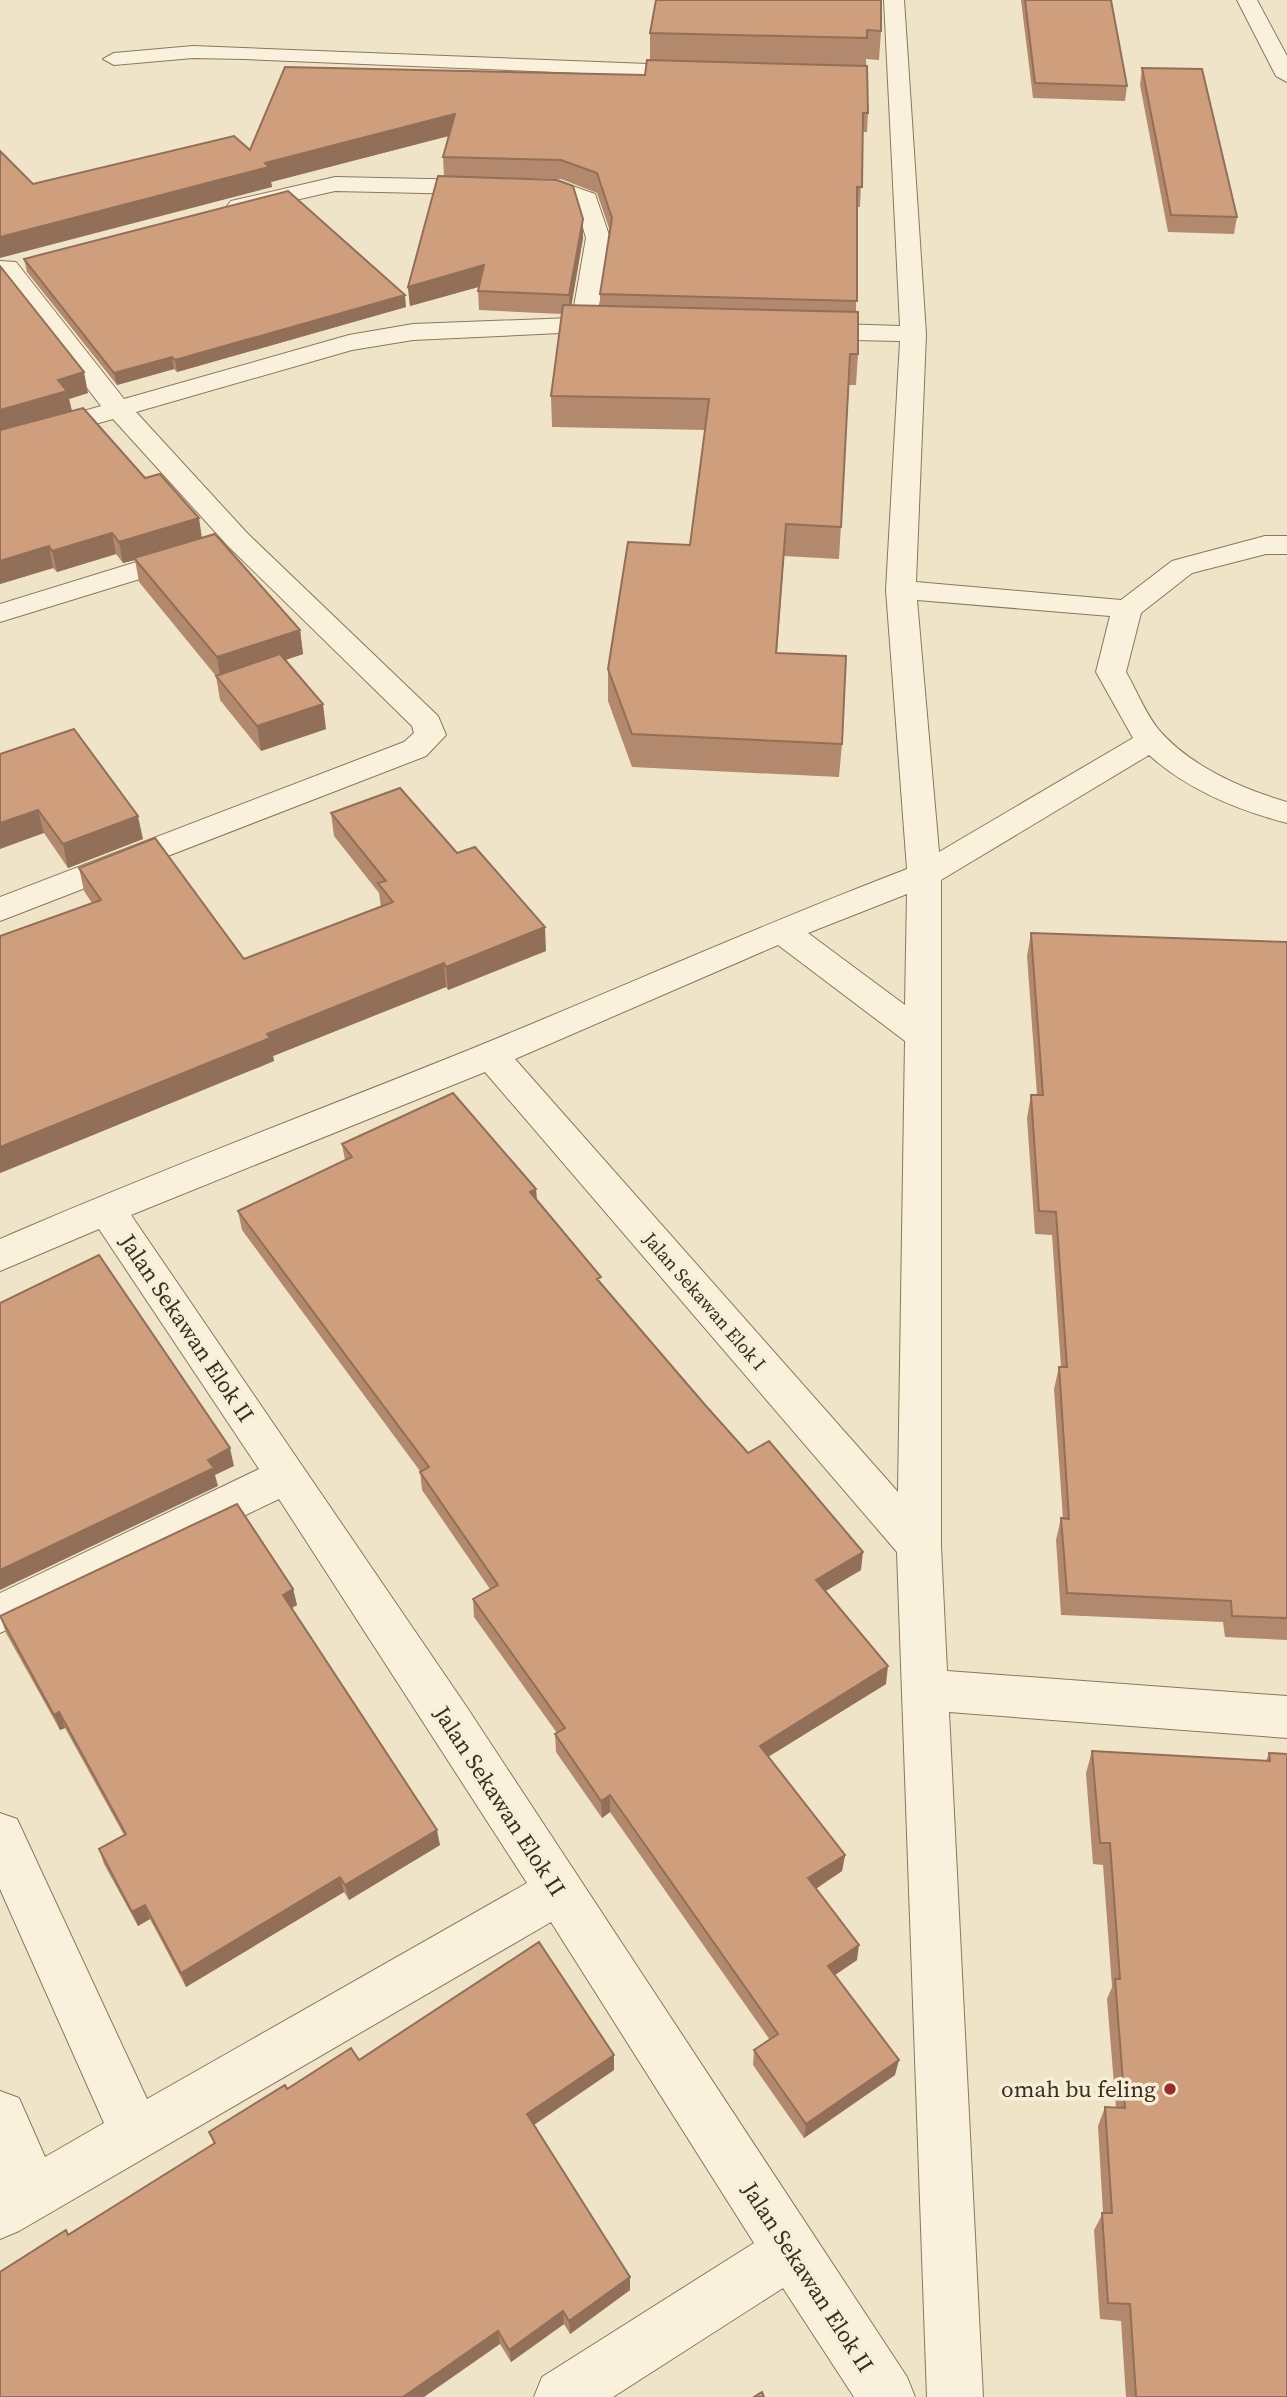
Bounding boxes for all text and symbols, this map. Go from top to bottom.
street label: Jalan Sekawan Elok I [637,1226,772,1376]
street label: Jalan Sekawan Elok II [112,1227,262,1428]
street label: Jalan Sekawan Elok II [426,1699,573,1902]
place label: omah bu feling [1001,2073,1156,2105]
marker: omah bu feling [1162,2081,1178,2097]
street label: Jalan Sekawan Elok II [734,2175,881,2378]

